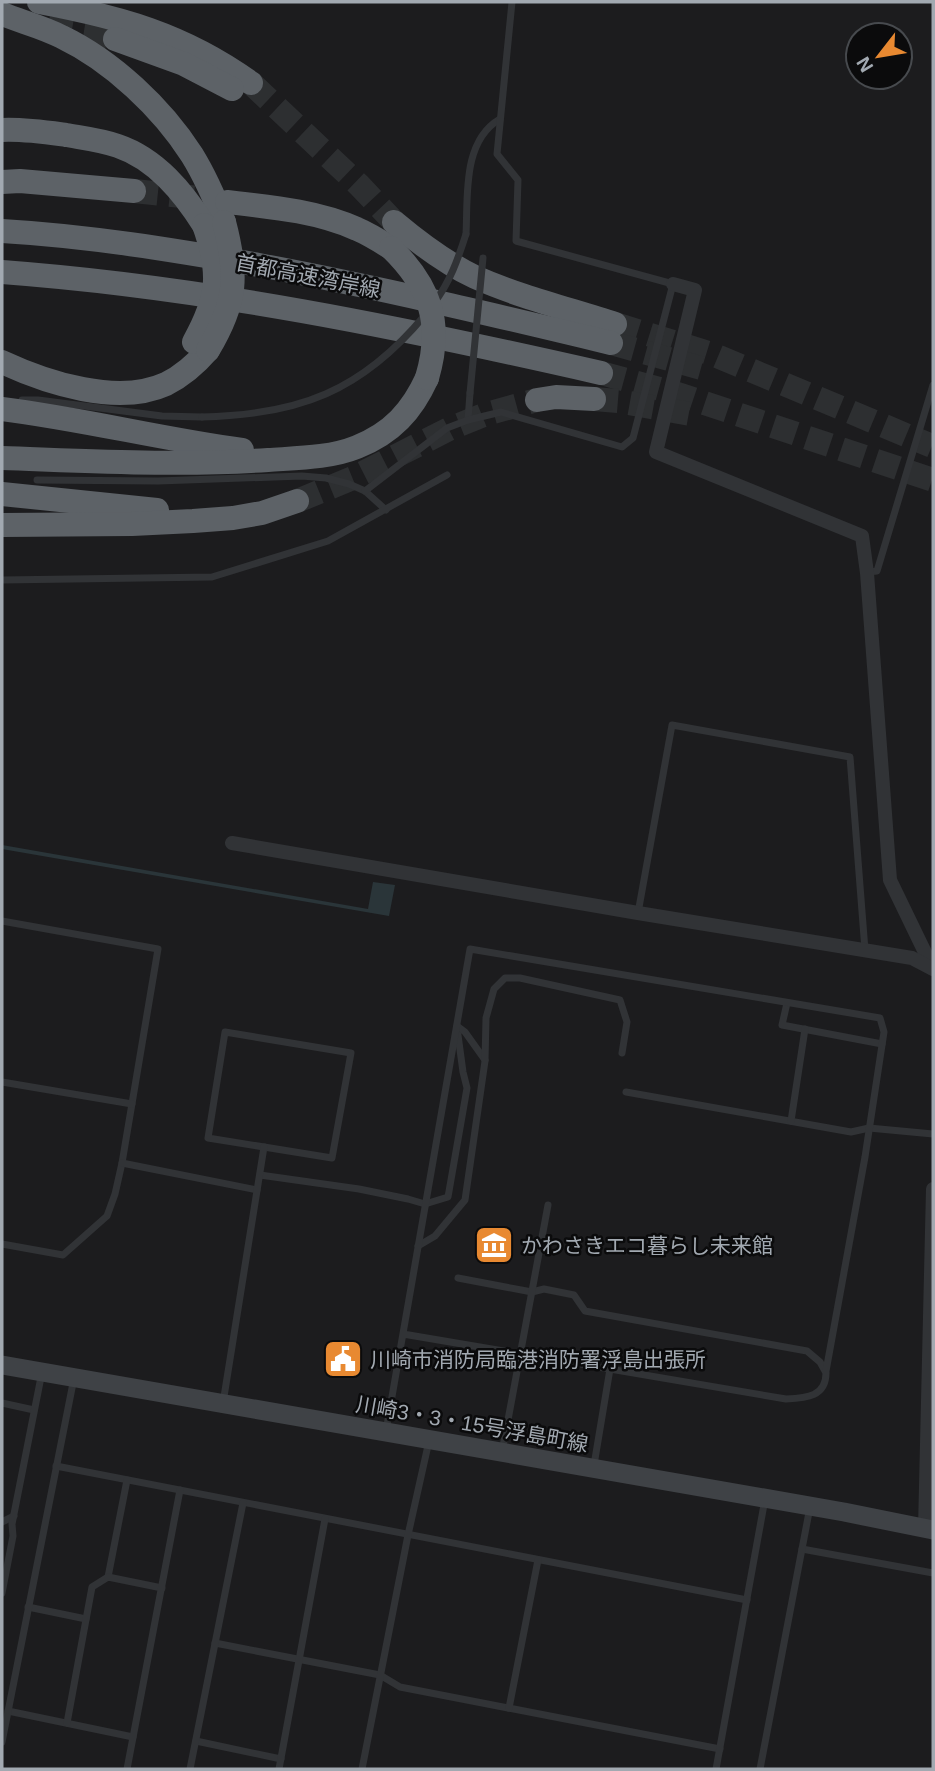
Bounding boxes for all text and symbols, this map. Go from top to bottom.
north arrow [844,21,914,91]
text: N [852,53,877,76]
street label: 首都高速湾岸線 [234,251,382,301]
museum icon: かわさきエコ暮らし未来館 [473,1224,515,1266]
place label: かわさきエコ暮らし未来館 [521,1234,773,1257]
public building icon: 川崎市消防局臨港消防署浮島出張所 [322,1338,364,1380]
place label: 川崎市消防局臨港消防署浮島出張所 [370,1348,706,1371]
street label: 川崎3・3・15号浮島町線 [354,1392,590,1456]

